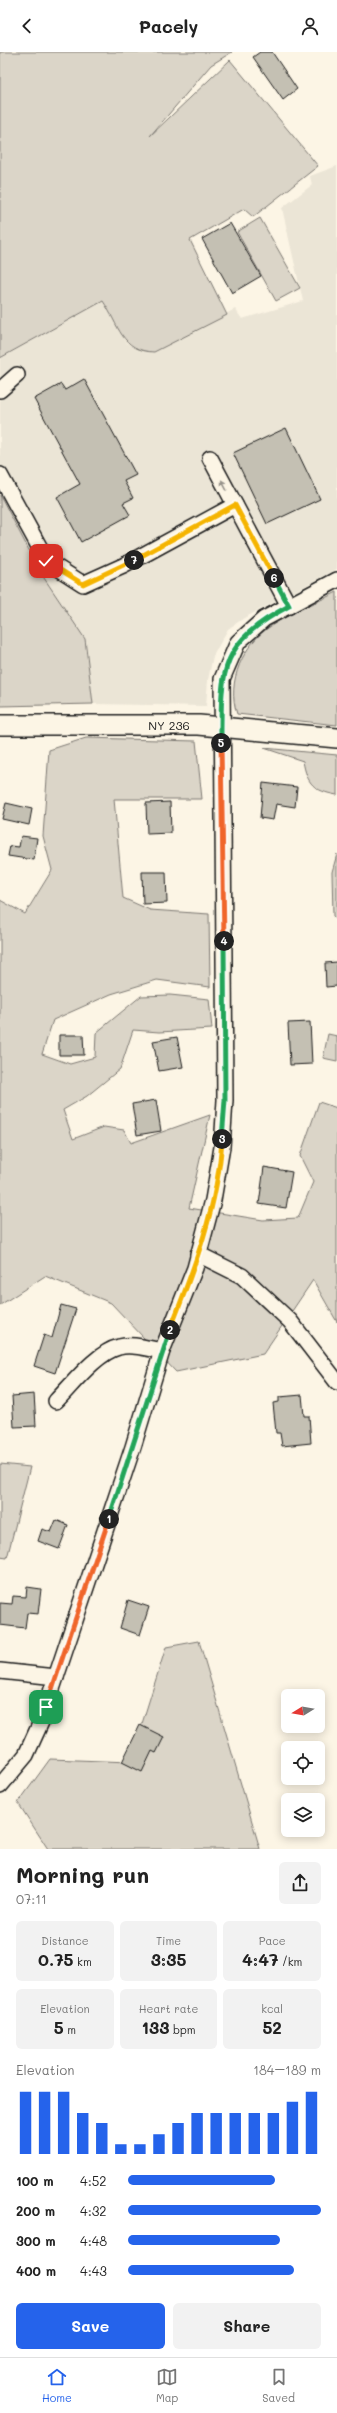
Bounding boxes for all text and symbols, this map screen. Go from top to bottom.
text: Pacely [139,14,198,38]
icon: back [16,15,38,37]
icon: person [299,15,321,37]
one-way arrow [221,479,228,491]
pin [29,544,63,578]
icon: check [35,550,57,572]
pin: 7 [124,550,144,570]
text: 7 [131,552,137,567]
pin: 6 [264,568,284,588]
text: 6 [271,570,277,585]
street label: NY 236 [148,717,190,733]
pin: 5 [211,733,231,753]
text: 5 [218,735,224,750]
pin: 4 [214,931,234,951]
text: 4 [221,933,227,948]
pin: 3 [212,1129,232,1149]
text: 3 [219,1131,225,1146]
pin: 2 [160,1320,180,1340]
text: 2 [167,1322,173,1337]
pin: 1 [99,1509,119,1529]
text: 1 [107,1511,111,1526]
north arrow [281,1689,325,1733]
map controls [281,1689,325,1837]
pin [29,1690,63,1724]
icon: arrive [35,1696,57,1718]
button: locate [281,1741,325,1785]
button: layers [281,1793,325,1837]
text: Morning run [16,1860,149,1889]
button: share [279,1862,321,1904]
text: 07:11 [16,1890,47,1907]
text: Distance [41,1933,89,1948]
text: Time [156,1933,181,1948]
text: Pace [259,1933,286,1948]
text: 0.75 [38,1948,74,1970]
text: 3:35 [151,1948,186,1970]
text: 4:47 [242,1948,278,1970]
text: km [74,1954,92,1969]
text: /km [278,1954,302,1969]
text: Elevation [40,2001,90,2016]
text: Heart rate [139,2001,198,2016]
text: kcal [261,2001,283,2016]
text: 5 [54,2016,64,2038]
text: 133 [141,2016,169,2038]
text: 52 [262,2016,282,2038]
text: m [64,2022,76,2037]
text: bpm [169,2022,196,2037]
text: Elevation [16,2061,74,2078]
text: 184–189 m [253,2061,321,2078]
text: 100 m [16,2172,53,2189]
text: 4:52 [80,2172,106,2189]
text: 200 m [16,2202,55,2219]
text: 4:32 [80,2202,107,2219]
text: 300 m [16,2232,56,2249]
text: 4:48 [80,2232,107,2249]
text: 400 m [16,2262,56,2279]
text: 4:43 [80,2262,107,2279]
button: Save [16,2303,165,2349]
button: Share [173,2303,321,2349]
tab: Home [42,2366,72,2405]
tab: Map [156,2366,178,2405]
tab: Saved [262,2366,295,2405]

